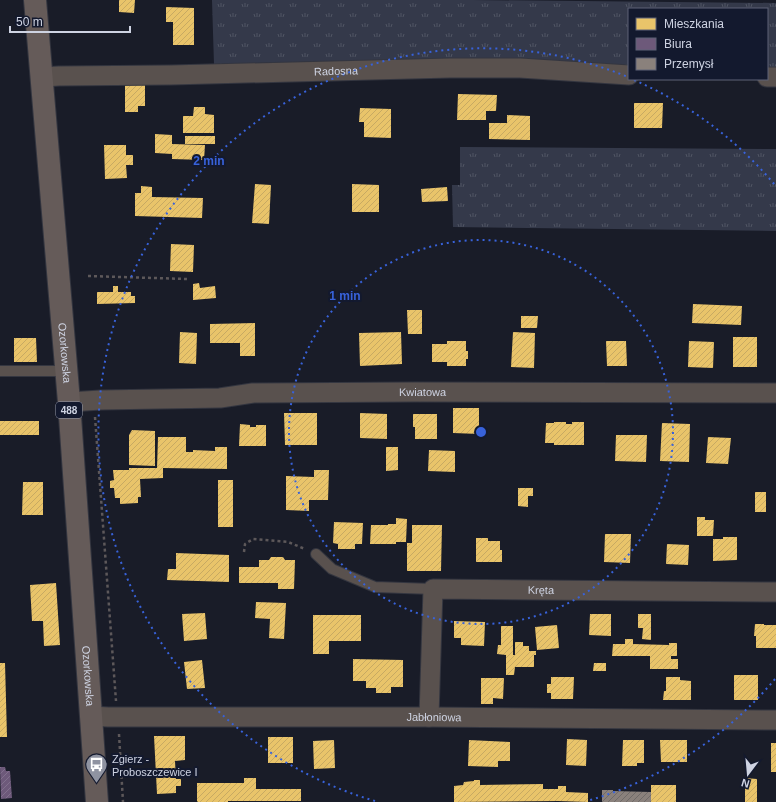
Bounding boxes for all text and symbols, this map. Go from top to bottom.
scale bar [10,8,130,34]
legend [628,8,768,80]
text: 50 m [16,15,43,29]
text: Mieszkania [664,17,724,31]
text: Biura [664,37,692,51]
text: Przemysł [664,57,714,71]
street label: Radosna [314,64,359,77]
text: 2 min [193,154,225,168]
text: 1 min [329,289,361,303]
street label: Ozorkowska [56,322,73,384]
street label: Kwiatowa [399,386,447,398]
road number: 488 [56,402,82,418]
centre of rings [474,425,488,439]
street label: Kręta [528,584,555,596]
street label: Ozorkowska [80,645,96,707]
street label: Jabłoniowa [406,711,462,723]
bus stop icon: Zgierz - Proboszczewice I [83,752,109,785]
place label: Zgierz - Proboszczewice I [112,753,198,778]
north arrow [728,754,768,794]
text: N [740,777,751,790]

